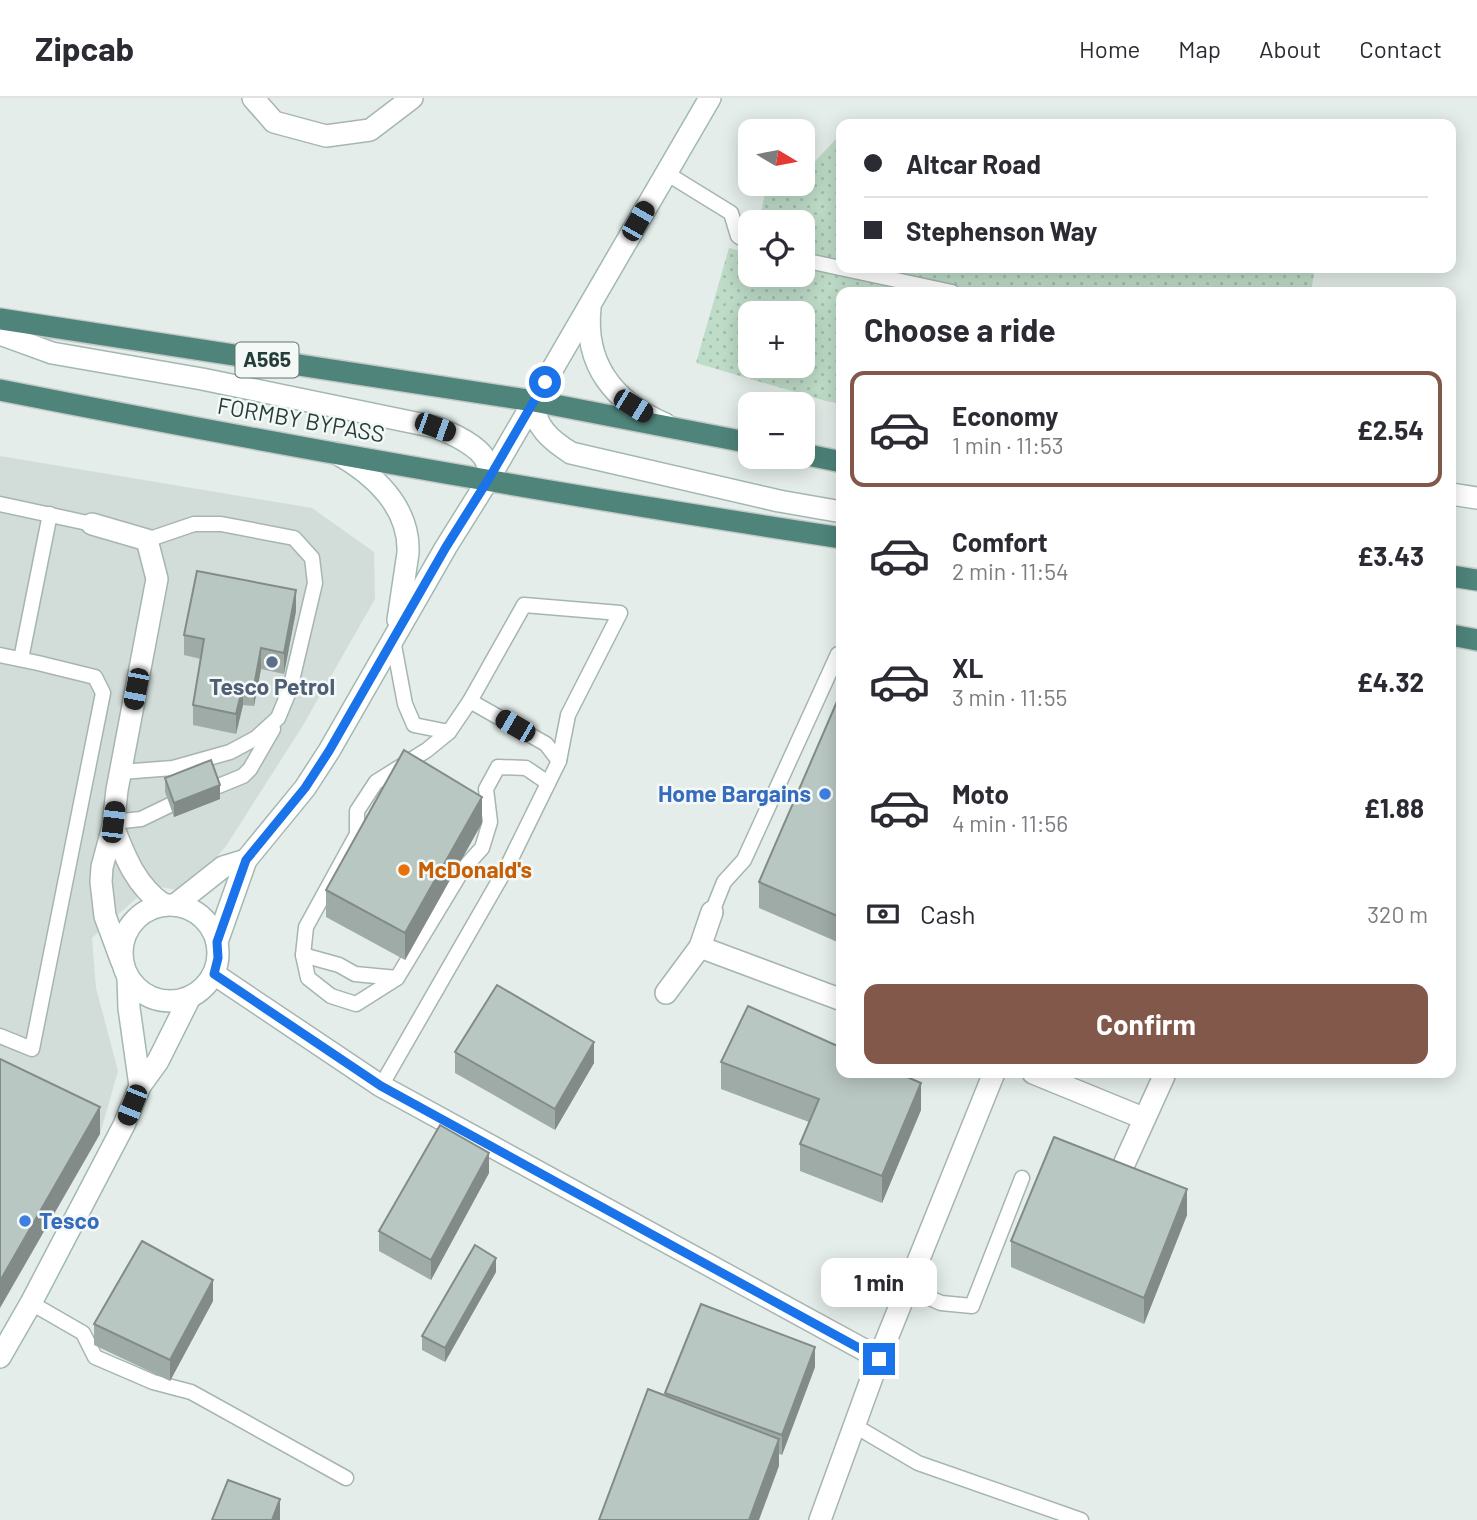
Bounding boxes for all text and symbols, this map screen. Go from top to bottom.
text: Zipcab [35,28,134,68]
text: Home [1079,34,1140,63]
text: Map [1178,34,1221,63]
text: About [1259,34,1321,63]
text: Contact [1359,34,1442,63]
north arrow [738,119,816,196]
map controls [738,119,815,469]
text: Altcar Road [906,148,1041,179]
car [619,198,658,244]
button: locate [738,210,815,287]
text: Stephenson Way [906,215,1097,246]
button: + [738,301,815,378]
text: Choose a ride [864,310,1056,348]
road number: A565 [236,342,298,378]
route start [529,366,561,398]
car [610,386,657,426]
street label: FORMBY BYPASS [215,391,387,448]
button: − [738,392,815,469]
icon: car [868,398,931,461]
text: Economy [952,400,1058,431]
car [412,410,459,444]
text: £2.54 [1357,414,1424,445]
text: 1 min · 11:53 [952,431,1064,459]
icon: car [868,524,931,587]
text: Comfort [952,526,1048,557]
text: £3.43 [1357,540,1424,571]
text: 2 min · 11:54 [952,557,1069,585]
icon: car [868,650,931,713]
text: XL [952,652,983,683]
marker: Tesco Petrol [264,654,280,670]
car [122,666,151,712]
text: £4.32 [1357,666,1424,697]
place label: Tesco Petrol [209,672,335,700]
text: 3 min · 11:55 [952,683,1067,711]
car [492,706,539,746]
icon: car [868,776,931,839]
text: Moto [952,778,1009,809]
place label: Home Bargains [658,779,811,807]
marker: Home Bargains [817,786,833,802]
text: £1.88 [1364,792,1424,823]
car [101,800,126,844]
text: 4 min · 11:56 [952,809,1068,837]
place label: McDonald's [418,855,532,883]
marker: McDonald's [396,862,412,878]
icon: cash [864,895,902,933]
text: Cash [920,898,975,929]
text: 320 m [1367,900,1428,928]
button: Confirm [864,984,1428,1064]
car [115,1082,150,1128]
place label: Tesco [39,1206,100,1234]
marker: Tesco [17,1213,33,1229]
callout: 1 min [821,1258,937,1306]
text: 1 min [854,1268,904,1296]
route end [863,1343,895,1375]

